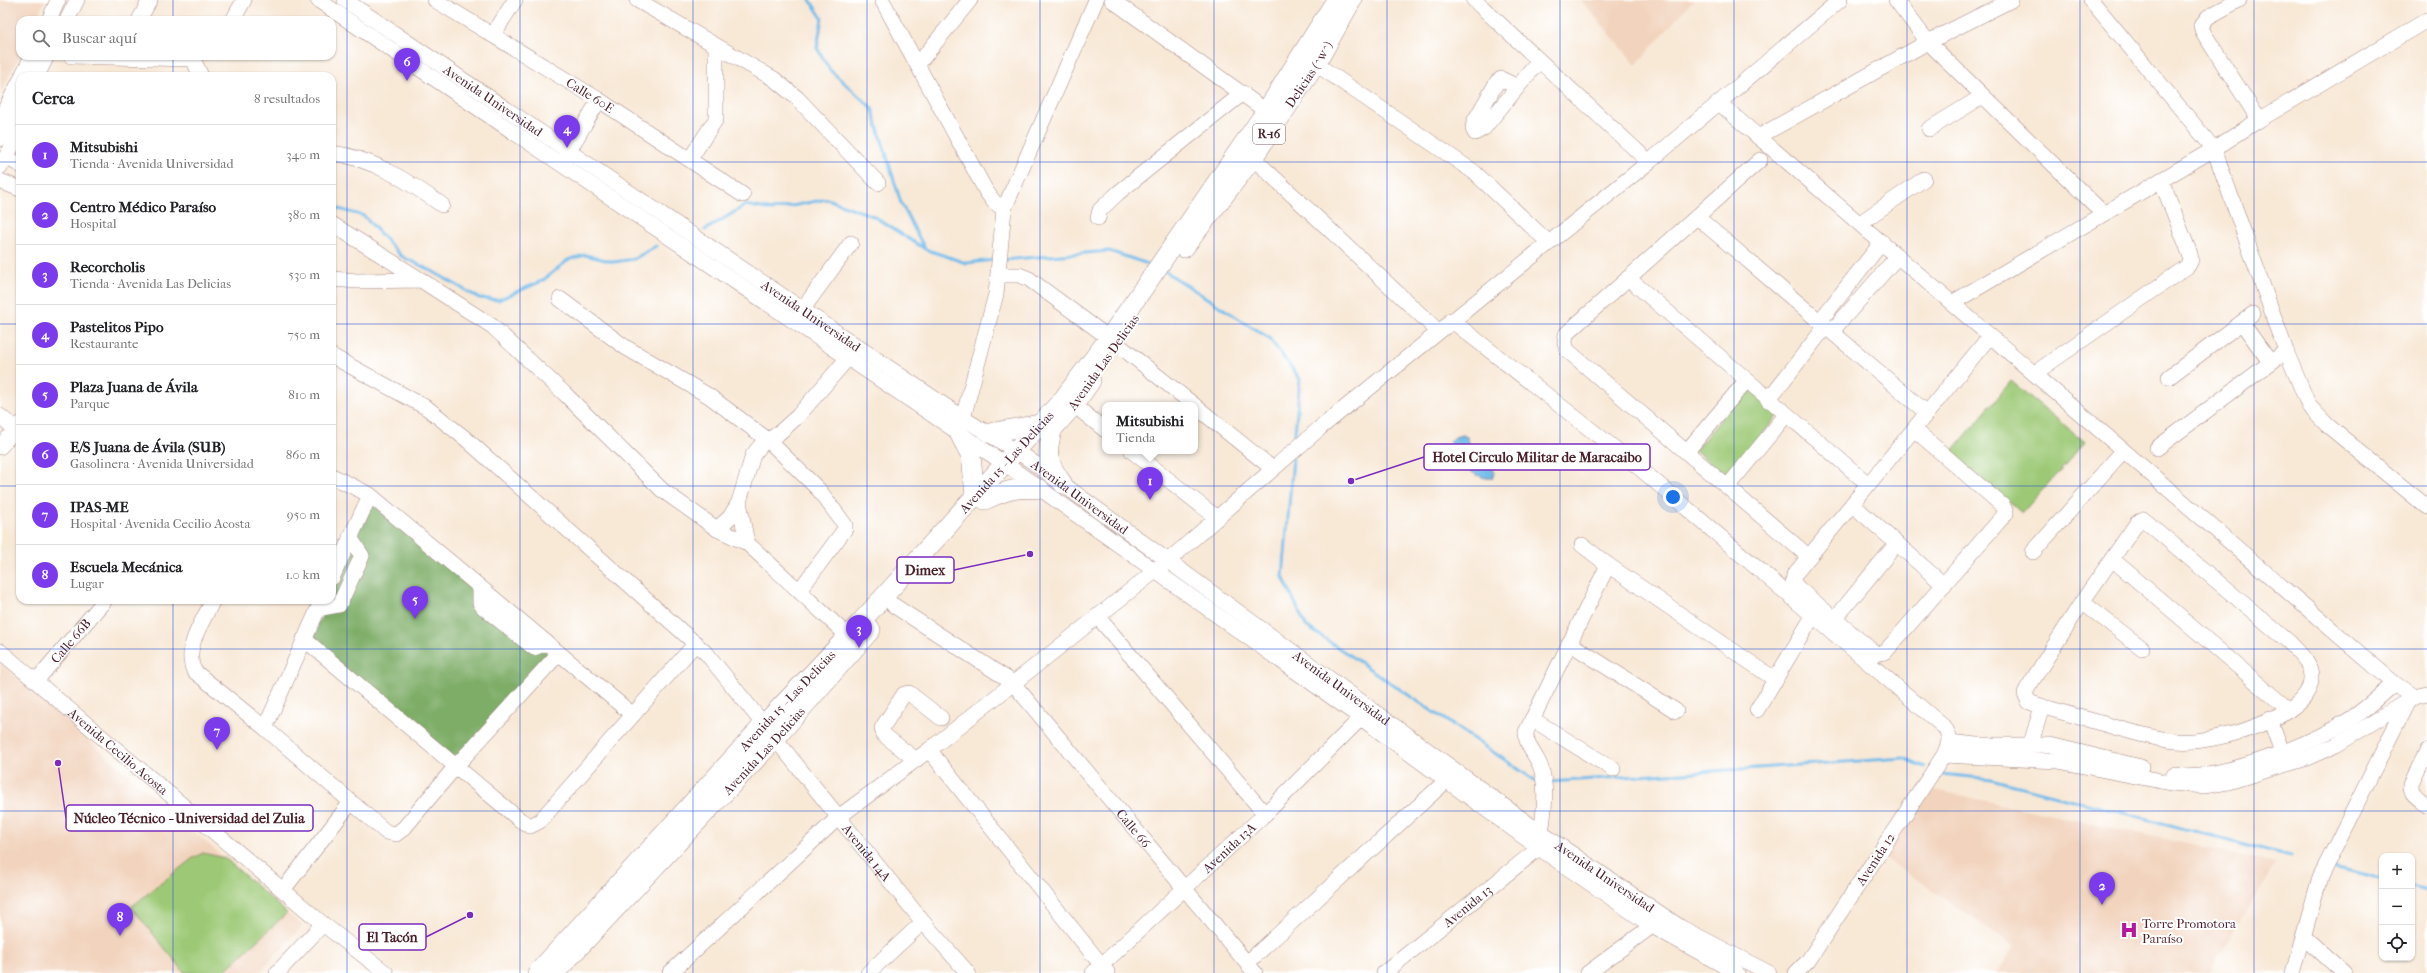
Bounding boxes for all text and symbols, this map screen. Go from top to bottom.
search box [16,16,336,60]
icon: search [30,27,52,49]
text: Buscar aquí [62,29,137,47]
street label: Delicias (^w^) [1282,38,1335,110]
pin: 6 [394,48,420,81]
street label: Avenida Universidad [440,61,546,140]
street label: Calle 60E [563,75,617,116]
text: Cerca [32,88,74,108]
text: 8 resultados [254,91,320,106]
pin: 4 [554,115,580,148]
road number: R-16 [1253,124,1285,144]
text: Mitsubishi [70,138,138,156]
text: 1 [43,147,47,162]
text: 340 m [286,147,320,162]
text: Tienda · Avenida Universidad [70,156,234,171]
text: Centro Médico Paraíso [70,198,216,216]
text: 2 [42,207,48,222]
text: 380 m [287,207,320,222]
text: Hospital [70,216,117,231]
text: Recorcholis [70,258,145,276]
text: 3 [42,267,48,282]
text: 530 m [288,267,320,282]
text: Tienda · Avenida Las Delicias [70,276,231,291]
street label: Avenida Universidad [758,276,864,355]
street label: Avenida Las Delicias [1064,311,1142,414]
text: Pastelitos Pipo [70,318,164,336]
text: 4 [41,327,49,342]
text: 750 m [287,327,320,342]
text: Restaurante [70,336,139,351]
text: Plaza Juana de Ávila [70,378,198,396]
text: 5 [42,387,48,402]
text: 810 m [288,387,320,402]
text: Parque [70,396,110,411]
popup [1102,402,1198,454]
street label: Avenida 15 - Las Delicias [956,408,1057,517]
text: Mitsubishi [1116,412,1184,430]
text: Tienda [1116,430,1155,445]
text: E/S Juana de Ávila (SUB) [70,438,225,456]
callout: Hotel Circulo Militar de Maracaibo [1424,444,1650,470]
text: 6 [41,447,49,462]
text: 860 m [286,447,320,462]
text: Hotel Circulo Militar de Maracaibo [1432,449,1642,466]
text: Gasolinera · Avenida Universidad [70,456,254,471]
street label: Avenida Universidad [1027,456,1132,538]
pin: 1 [1137,467,1163,500]
your location [1663,487,1683,507]
text: IPAS-ME [70,498,129,516]
text: 7 [42,507,48,522]
text: 950 m [287,507,320,522]
text: Hospital · Avenida Cecilio Acosta [70,516,250,531]
callout: Dimex [897,557,954,583]
text: Escuela Mecánica [70,558,183,576]
text: Dimex [905,562,946,579]
text: 8 [42,567,48,582]
text: 1.0 km [285,567,320,582]
text: Lugar [70,576,104,591]
pin: 5 [402,586,428,619]
pin: 3 [846,615,872,648]
street label: Calle 66B [48,616,94,666]
street label: Avenida 15 - Las Delicias [736,647,839,755]
street label: Avenida Universidad [1289,647,1393,729]
street label: Avenida Cecilio Acosta [64,704,172,798]
street label: Avenida Las Delicias [719,704,808,798]
pin: 7 [204,717,230,750]
callout: Núcleo Técnico - Universidad del Zulia [66,805,313,831]
street label: Calle 66 [1113,806,1154,851]
text: Núcleo Técnico - Universidad del Zulia [73,810,305,827]
street label: Avenida 13A [1199,819,1259,877]
street label: Avenida 14A [839,821,894,885]
street label: Avenida 12 [1852,830,1898,889]
street label: Avenida Universidad [1551,837,1658,916]
map controls [2379,853,2415,961]
button: + [2379,853,2415,889]
pin: 2 [2089,872,2115,905]
street label: Avenida 13 [1440,882,1495,931]
button: − [2379,889,2415,925]
pin: 8 [107,903,133,936]
place label: Torre Promotora Paraíso [2142,916,2237,946]
hospital icon: Torre Promotora Paraíso [2119,920,2139,940]
callout: El Tacón [359,924,426,950]
button: locate [2379,925,2415,961]
text: El Tacón [366,929,419,946]

